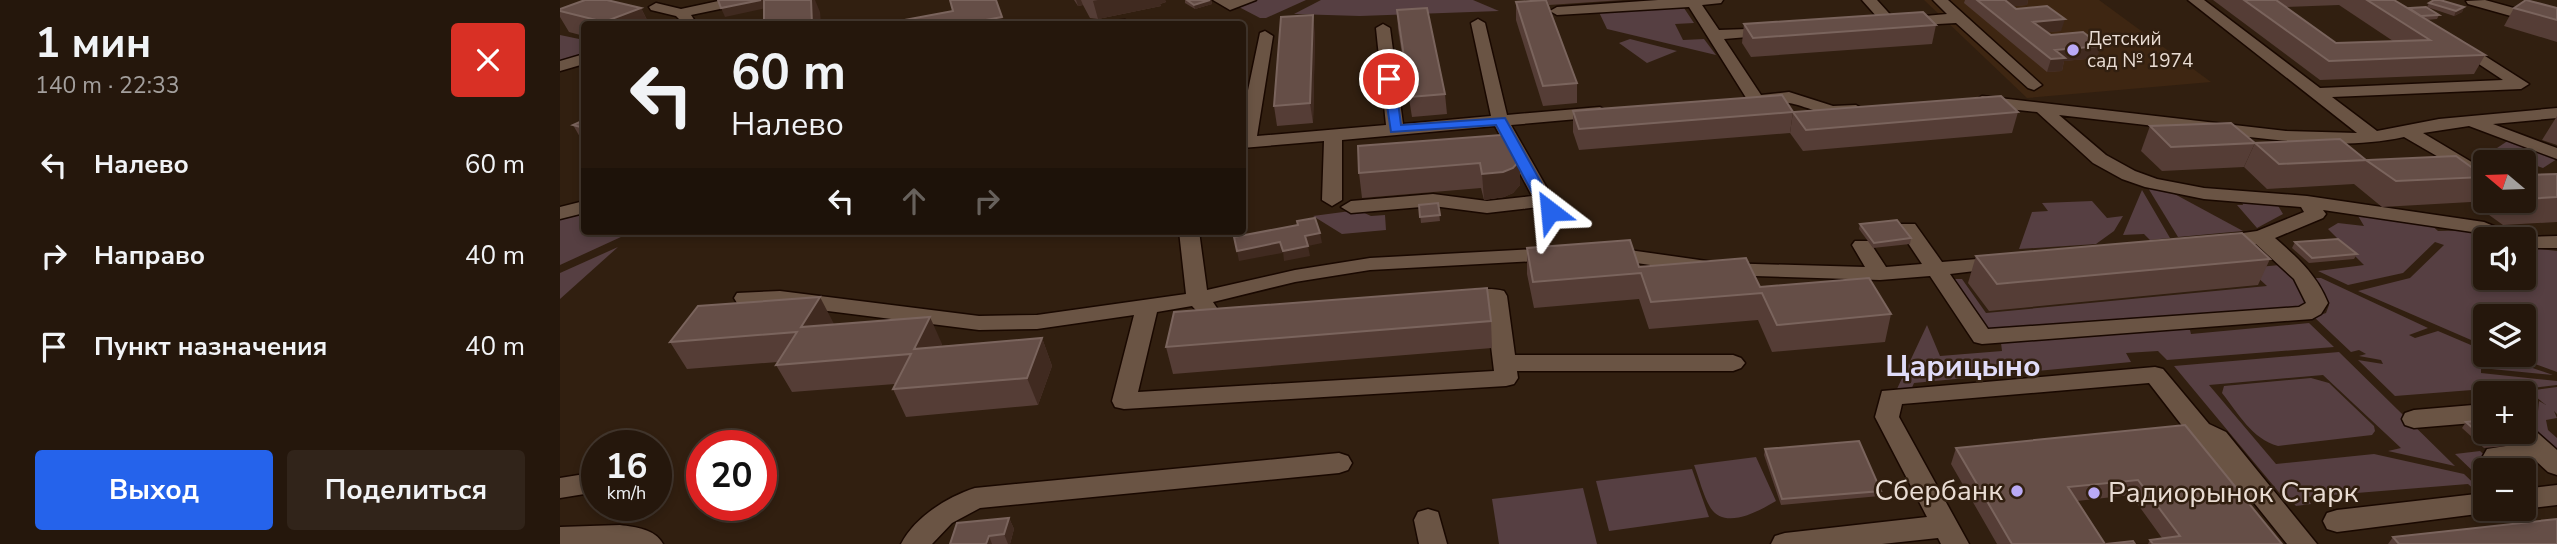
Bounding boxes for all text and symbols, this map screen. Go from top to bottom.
text: 1 мин [35,15,151,72]
button: close [451,23,525,97]
place label: Детский сад № 1974 [2087,26,2193,74]
text: 60 m [731,39,846,106]
marker: Детский сад № 1974 [2065,42,2081,58]
icon: left [616,49,707,140]
pin [1359,49,1419,109]
icon: arrive [1370,60,1408,98]
text: 140 m · 22:33 [35,70,180,101]
text: Налево [731,103,844,146]
icon: left [35,146,73,184]
text: Налево [94,147,189,182]
text: 60 m [465,147,525,182]
north arrow [2473,150,2536,214]
map controls [2473,150,2536,521]
position arrow [1513,174,1587,248]
icon: left [822,182,860,220]
icon: ahead [895,182,933,220]
icon: right [968,182,1006,220]
button: sound [2473,227,2536,290]
icon: right [35,237,73,275]
text: Направо [94,238,205,273]
text: 40 m [465,238,525,273]
button: layers [2473,304,2536,367]
icon: arrive [35,328,73,366]
text: Пункт назначения [94,329,327,364]
text: 40 m [465,329,525,364]
district label: Царицыно [1885,346,2041,387]
button: + [2473,381,2536,444]
speed limit sign: 20 [686,430,777,521]
text: 16 [605,443,648,490]
button: Выход [35,450,273,530]
button: Поделиться [287,450,525,530]
button: − [2473,458,2536,521]
place label: Сбербанк [1874,472,2003,510]
place label: Радиорынок Старк [2108,474,2358,512]
text: km/h [607,481,646,505]
marker: Сбербанк [2009,483,2025,499]
marker: Радиорынок Старк [2086,485,2102,501]

